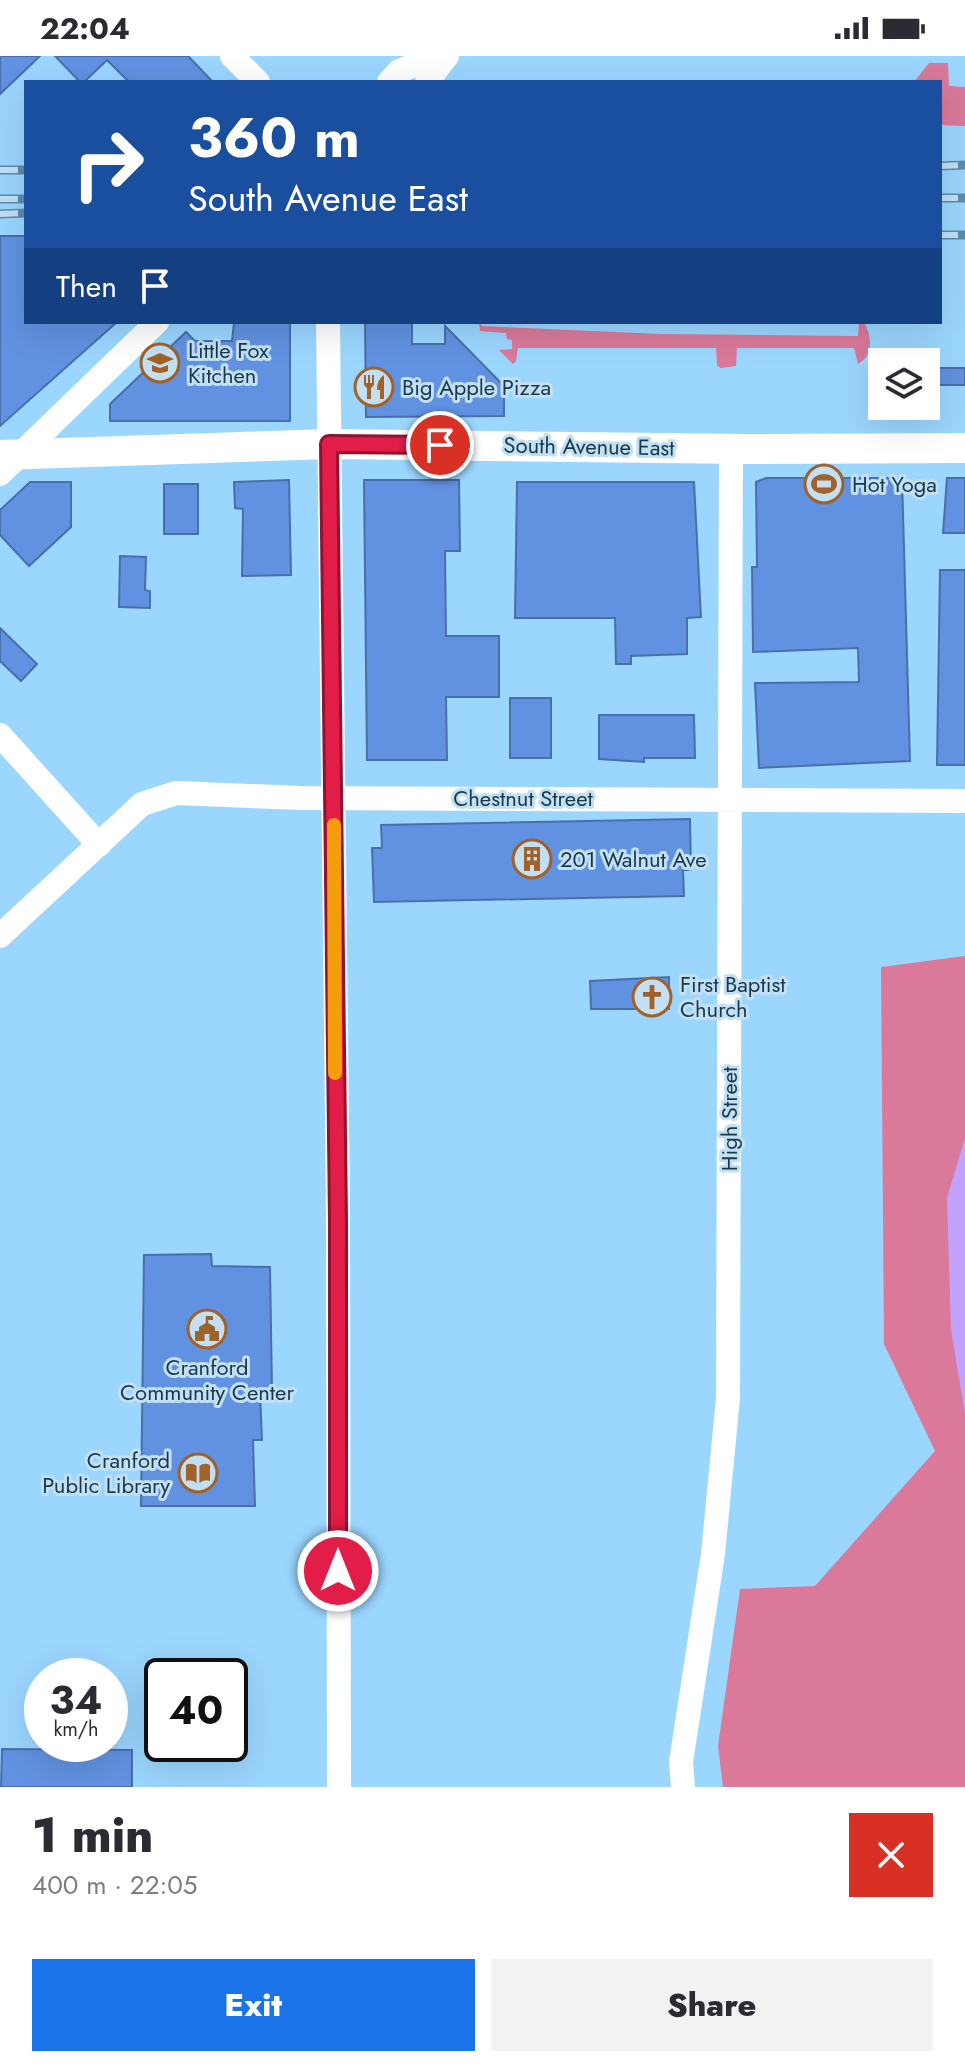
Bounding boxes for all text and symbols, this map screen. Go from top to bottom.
text: 22:04 [40,7,130,50]
text: 360 m [188,97,360,178]
icon: right [56,112,160,216]
text: South Avenue East [188,172,468,224]
icon: arrive [133,264,177,308]
text: Then [56,265,117,308]
place label: Little Fox Kitchen [188,334,269,391]
school or university icon: Little Fox Kitchen [139,342,181,384]
map controls [868,348,940,420]
button: layers [868,348,940,420]
restaurant icon: Big Apple Pizza [353,366,395,408]
place label: Big Apple Pizza [402,371,551,403]
pin [406,411,474,479]
icon: arrive [418,423,462,467]
street label: South Avenue East [503,429,675,464]
sports icon: Hot Yoga [803,463,845,505]
place label: Hot Yoga [852,468,937,500]
street label: Chestnut Street [453,782,593,814]
building icon: 201 Walnut Ave [511,838,553,880]
place label: 201 Walnut Ave [560,843,707,875]
place label: First Baptist Church [680,968,786,1025]
church icon: First Baptist Church [631,976,673,1018]
street label: High Street [713,1066,745,1171]
public building icon: Cranford Community Center [186,1308,228,1350]
place label: Cranford Community Center [120,1351,294,1408]
place label: Cranford Public Library [42,1444,170,1501]
library icon: Cranford Public Library [177,1452,219,1494]
position arrow [296,1529,380,1613]
speed limit sign: 40 [144,1658,248,1762]
text: 34 [50,1671,102,1729]
text: km/h [53,1715,99,1744]
text: 1 min [32,1801,153,1870]
button: close [849,1813,933,1897]
text: 400 m · 22:05 [32,1866,198,1904]
button: Exit [32,1959,475,2051]
button: Share [491,1959,933,2051]

